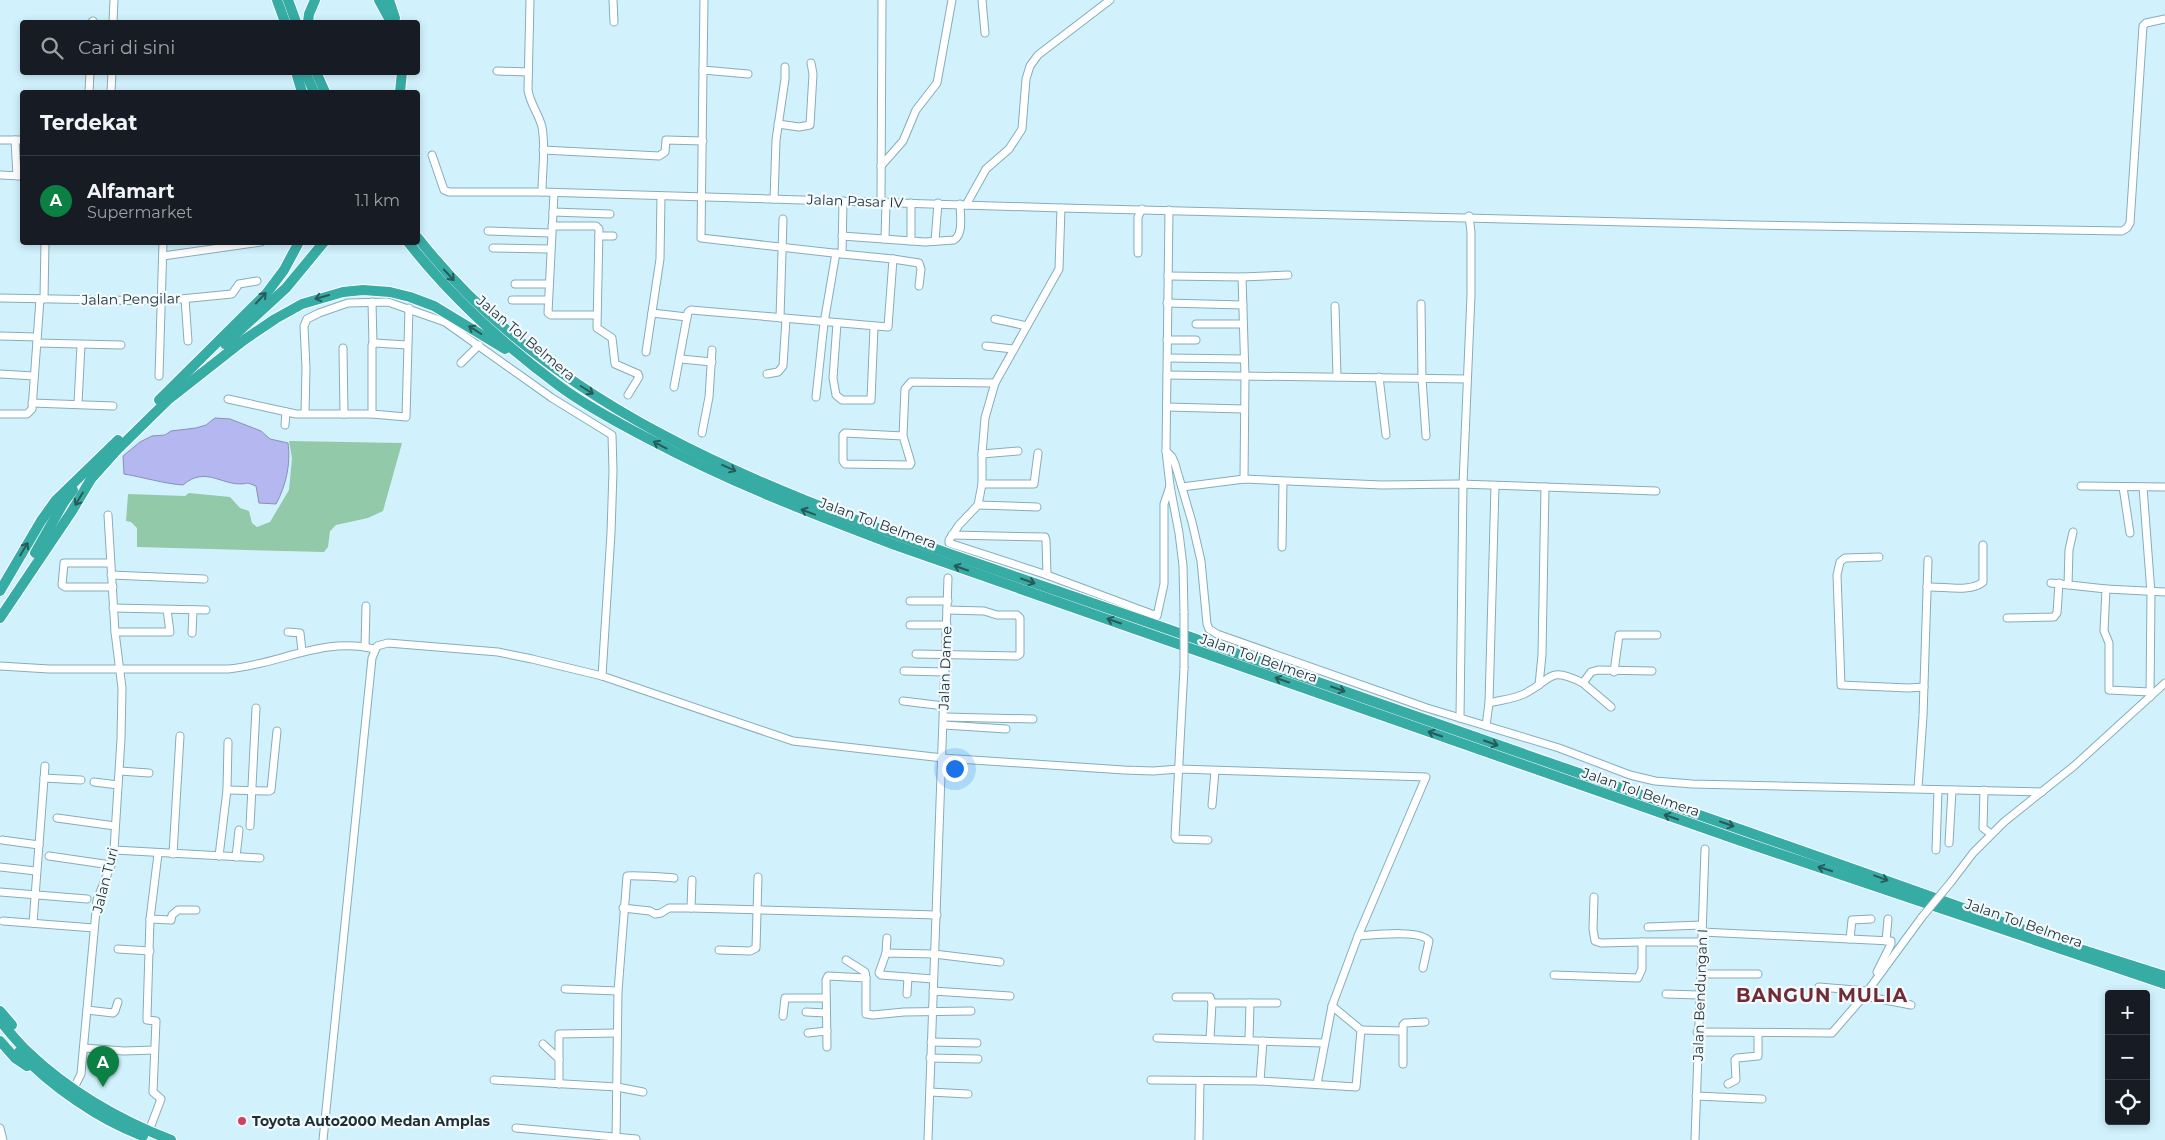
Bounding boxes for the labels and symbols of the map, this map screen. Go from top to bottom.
street label: Jalan Pasar IV [805,190,904,212]
one-way arrow [443,268,455,281]
street label: Jalan Pengilar [80,289,181,309]
one-way arrow [256,291,267,304]
street label: Jalan Tol Belmera [472,291,579,385]
one-way arrow [315,293,331,303]
one-way arrow [469,324,483,334]
one-way arrow [579,386,593,396]
one-way arrow [653,440,668,450]
one-way arrow [721,464,736,473]
one-way arrow [74,492,84,506]
street label: Jalan Tol Belmera [816,493,939,553]
one-way arrow [801,507,816,516]
one-way arrow [19,542,29,556]
one-way arrow [954,563,969,572]
one-way arrow [1020,577,1036,586]
one-way arrow [1107,616,1123,626]
street label: Jalan Dame [935,626,955,711]
street label: Jalan Tol Belmera [1197,629,1320,687]
one-way arrow [1275,675,1290,684]
one-way arrow [1329,685,1345,694]
one-way arrow [1428,729,1443,738]
one-way arrow [1483,739,1498,748]
your location [942,756,968,782]
street label: Jalan Tol Belmera [1579,763,1702,821]
one-way arrow [1664,812,1679,821]
one-way arrow [1719,820,1735,829]
street label: Jalan Turi [88,845,122,916]
one-way arrow [1818,864,1833,873]
one-way arrow [1872,874,1888,883]
street label: Jalan Tol Belmera [1962,894,2085,952]
street label: Jalan Bendungan I [1689,928,1711,1063]
district label: BANGUN MULIA [1736,984,1908,1007]
pin: A [87,1046,119,1087]
place label: Toyota Auto2000 Medan Amplas [252,1112,491,1130]
marker: Toyota Auto2000 Medan Amplas [236,1115,248,1127]

